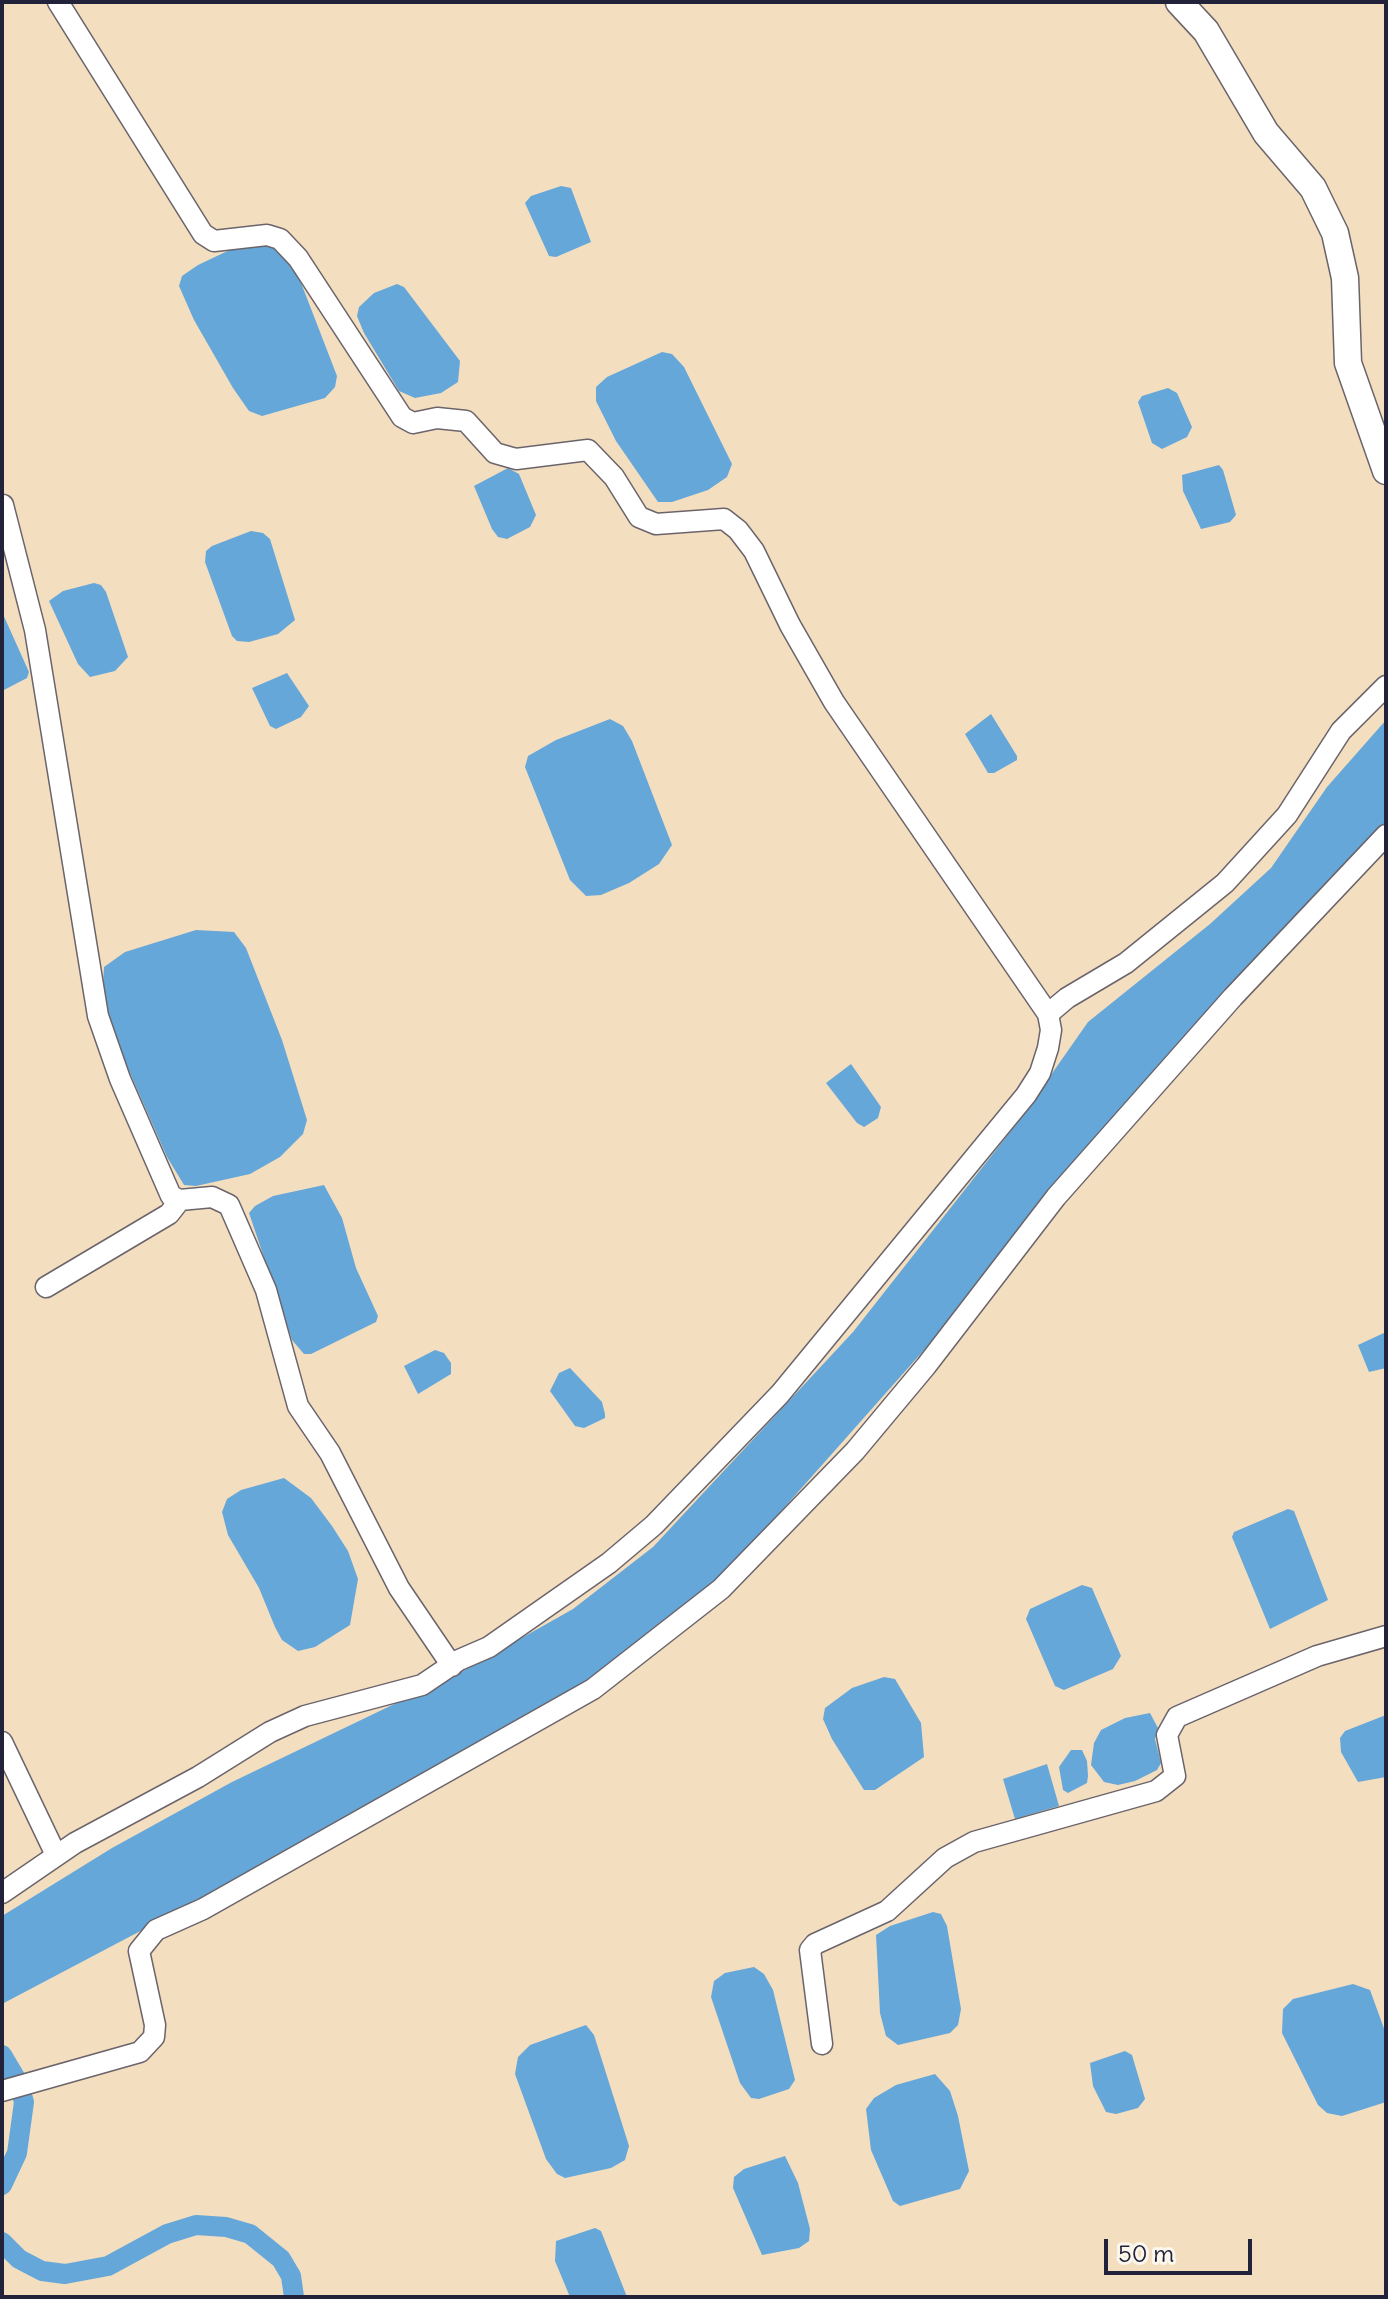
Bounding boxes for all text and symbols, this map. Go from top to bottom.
scale bar [1108,2223,1256,2273]
text: 50 m [1118,2238,1174,2268]

